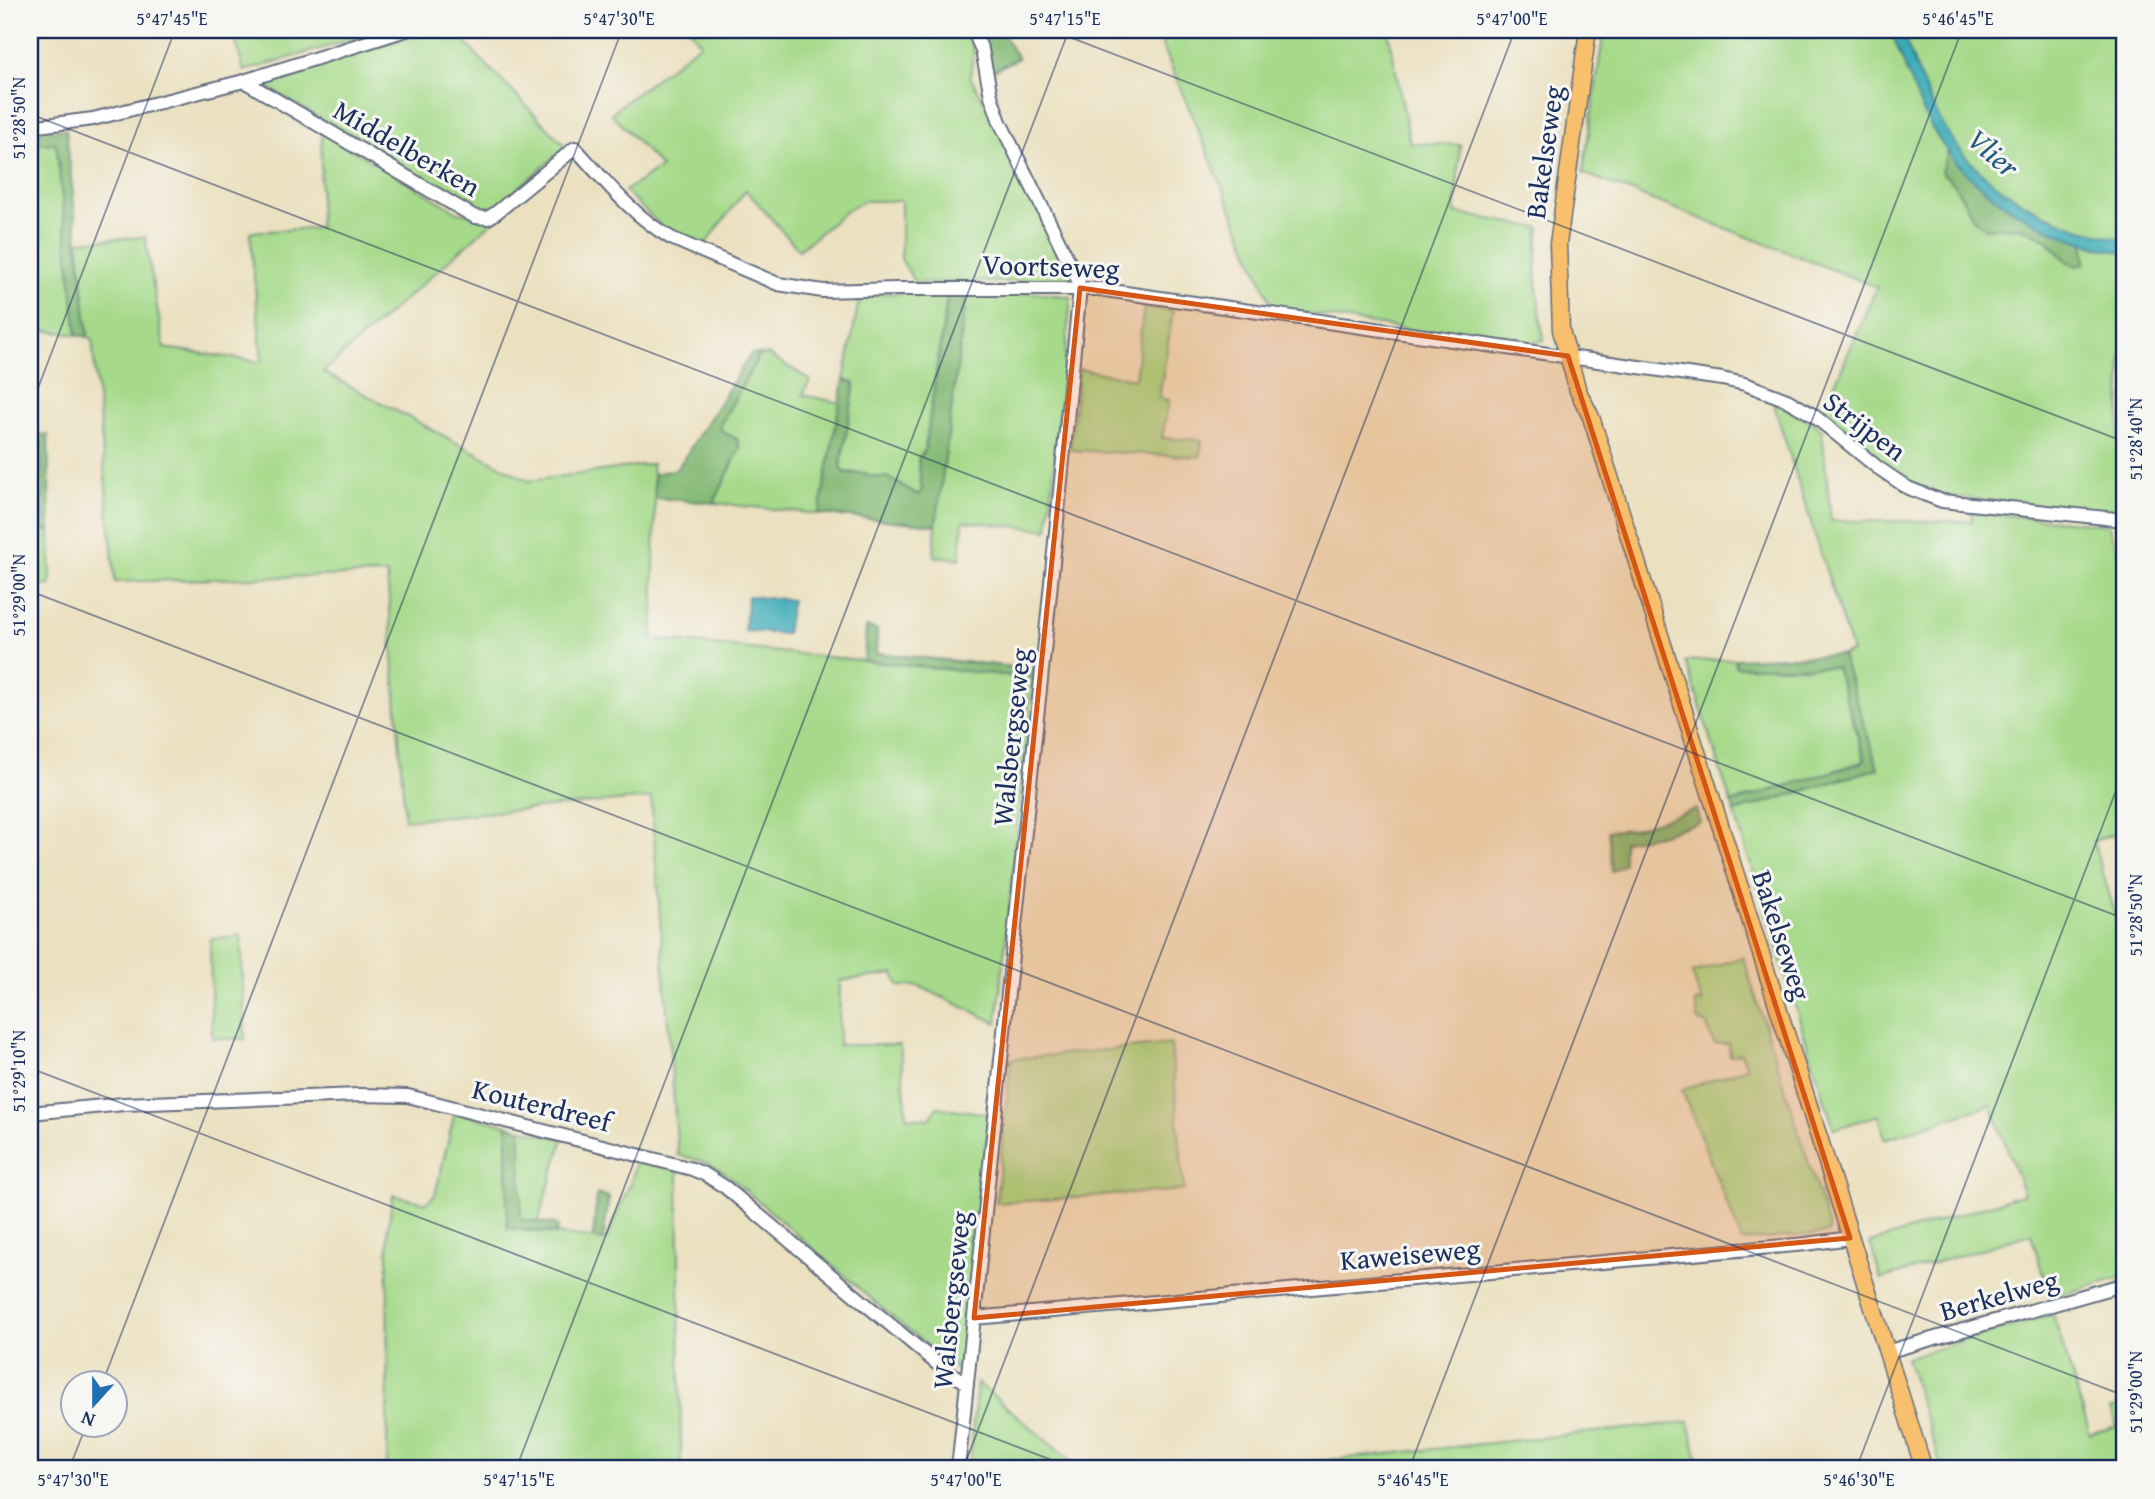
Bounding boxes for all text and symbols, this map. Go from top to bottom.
text: 5°47'45"E [136,5,208,32]
text: 5°47'30"E [583,5,655,32]
text: 5°47'15"E [1029,5,1101,32]
text: 5°47'00"E [1476,5,1548,32]
text: 5°46'45"E [1922,5,1994,32]
text: 51°28'50"N [5,76,32,159]
street label: Bakelseweg [1514,82,1573,221]
street label: Middelberken [326,89,488,206]
water label: Vlier [1958,117,2030,188]
street label: Voortseweg [982,243,1120,288]
street label: Strijpen [1815,381,1916,471]
text: 51°28'40"N [2122,397,2149,480]
text: 51°29'00"N [5,553,32,636]
street label: Walsbergseweg [981,646,1040,828]
street label: Bakelseweg [1742,865,1823,1005]
text: 51°28'50"N [2122,873,2149,956]
text: 51°29'10"N [5,1029,32,1112]
street label: Kouterdreef [468,1067,619,1142]
street label: Walsbergseweg [921,1209,980,1391]
street label: Kaweiseweg [1338,1227,1482,1280]
street label: Berkelweg [1935,1258,2063,1331]
text: 51°29'00"N [2122,1350,2149,1433]
north arrow [60,1370,130,1440]
text: N [77,1404,99,1435]
text: 5°47'30"E [37,1466,109,1493]
text: 5°47'15"E [483,1466,555,1493]
text: 5°47'00"E [930,1466,1002,1493]
text: 5°46'45"E [1377,1466,1449,1493]
text: 5°46'30"E [1823,1466,1895,1493]

